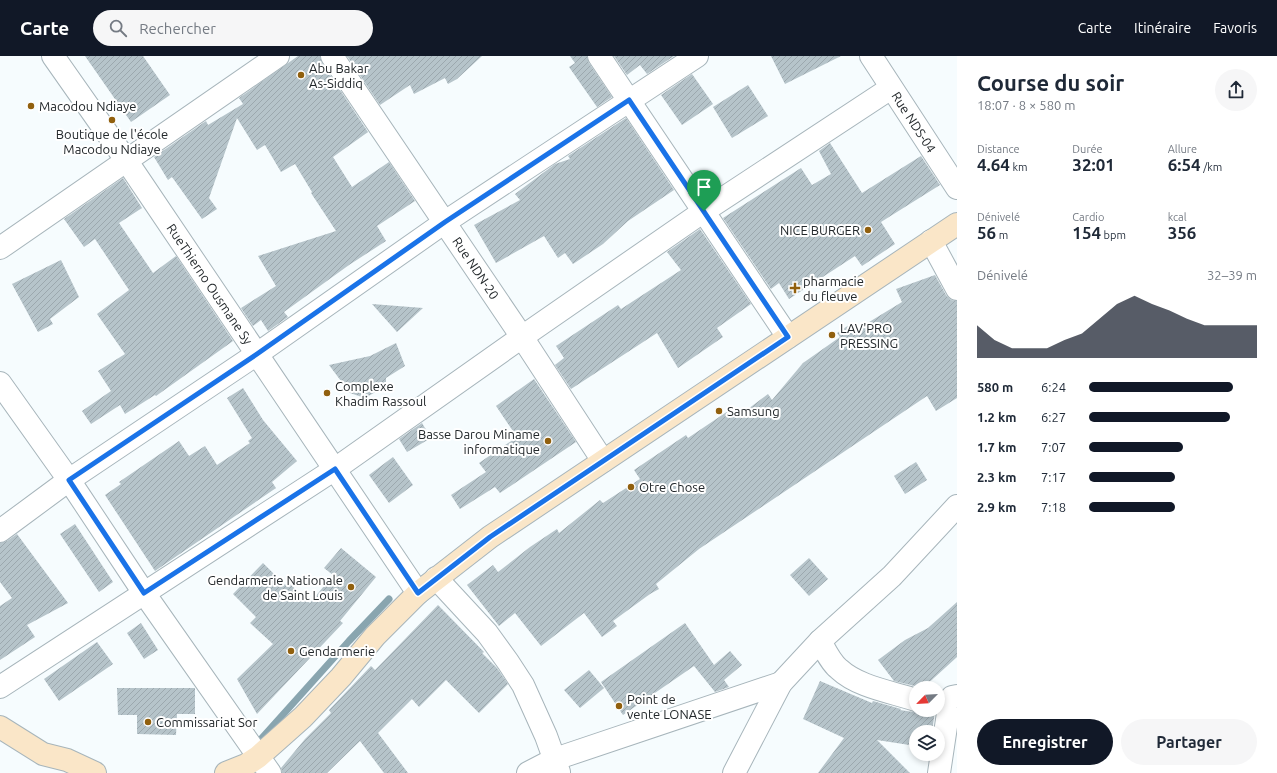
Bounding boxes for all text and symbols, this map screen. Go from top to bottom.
search box [93,10,373,46]
text: Carte [20,17,69,39]
icon: search [107,17,129,39]
text: Rechercher [139,20,216,37]
text: Carte [1078,20,1112,36]
text: Itinéraire [1134,20,1191,36]
text: Favoris [1213,20,1257,36]
place label: Abu Bakar As-Siddiq [309,61,369,90]
button: share [1215,69,1257,111]
marker: Abu Bakar As-Siddiq [296,70,306,80]
text: Course du soir [977,70,1124,95]
street label: Rue NDS-04 [889,89,939,155]
text: 18:07 · 8 × 580 m [977,98,1076,112]
place label: Macodou Ndiaye [39,99,136,113]
marker: Macodou Ndiaye [26,101,36,111]
marker: Boutique de l'école Macodou Ndiaye [107,115,117,125]
place label: Boutique de l'école Macodou Ndiaye [56,127,168,156]
text: Distance [977,143,1020,155]
text: Durée [1072,143,1103,155]
text: Allure [1168,143,1197,155]
text: 4.64 [977,155,1010,174]
text: 32:01 [1072,155,1115,174]
text: 6:54 [1168,155,1201,174]
text: km [1010,161,1028,173]
text: /km [1201,161,1222,173]
pin [687,170,721,211]
icon: arrive [693,176,715,198]
text: Dénivelé [977,211,1020,223]
text: Cardio [1072,211,1104,223]
text: kcal [1168,211,1187,223]
street label: RueThierno Ousmane Sy [164,221,256,347]
place label: NICE BURGER [780,223,860,237]
text: 56 [977,223,996,242]
text: 154 [1072,223,1101,242]
text: 356 [1168,223,1196,242]
marker: NICE BURGER [863,225,873,235]
text: m [996,229,1008,241]
text: bpm [1101,229,1126,241]
street label: Rue NDN-20 [450,234,502,302]
text: Dénivelé [977,268,1028,282]
text: 32–39 m [1207,268,1257,282]
place label: pharmacie du fleuve [803,274,864,303]
marker: pharmacie du fleuve [790,283,800,293]
place label: LAV'PRO PRESSING [840,321,898,350]
marker: LAV'PRO PRESSING [827,330,837,340]
place label: Complexe Khadim Rassoul [335,379,427,408]
text: 580 m [977,380,1013,394]
text: 6:24 [1041,380,1066,394]
marker: Complexe Khadim Rassoul [322,388,332,398]
place label: Samsung [727,404,780,418]
marker: Samsung [714,406,724,416]
text: 1.2 km [977,410,1016,424]
text: 6:27 [1041,410,1066,424]
place label: Basse Darou Miname informatique [418,427,540,456]
marker: Basse Darou Miname informatique [543,436,553,446]
text: 1.7 km [977,440,1016,454]
text: 7:07 [1041,440,1066,454]
text: 2.3 km [977,470,1016,484]
text: 7:17 [1041,470,1066,484]
place label: Otre Chose [639,480,705,494]
marker: Otre Chose [626,482,636,492]
text: 2.9 km [977,500,1016,514]
text: 7:18 [1041,500,1066,514]
place label: Gendarmerie Nationale de Saint Louis [207,573,343,602]
marker: Gendarmerie Nationale de Saint Louis [346,582,356,592]
place label: Gendarmerie [299,644,375,658]
marker: Gendarmerie [286,646,296,656]
north arrow [909,681,945,717]
map controls [909,681,945,761]
place label: Point de vente LONASE [627,692,712,721]
marker: Point de vente LONASE [614,701,624,711]
place label: Commissariat Sor [156,715,257,729]
marker: Commissariat Sor [143,717,153,727]
button: Enregistrer [977,719,1113,765]
button: Partager [1121,719,1257,765]
button: layers [909,725,945,761]

